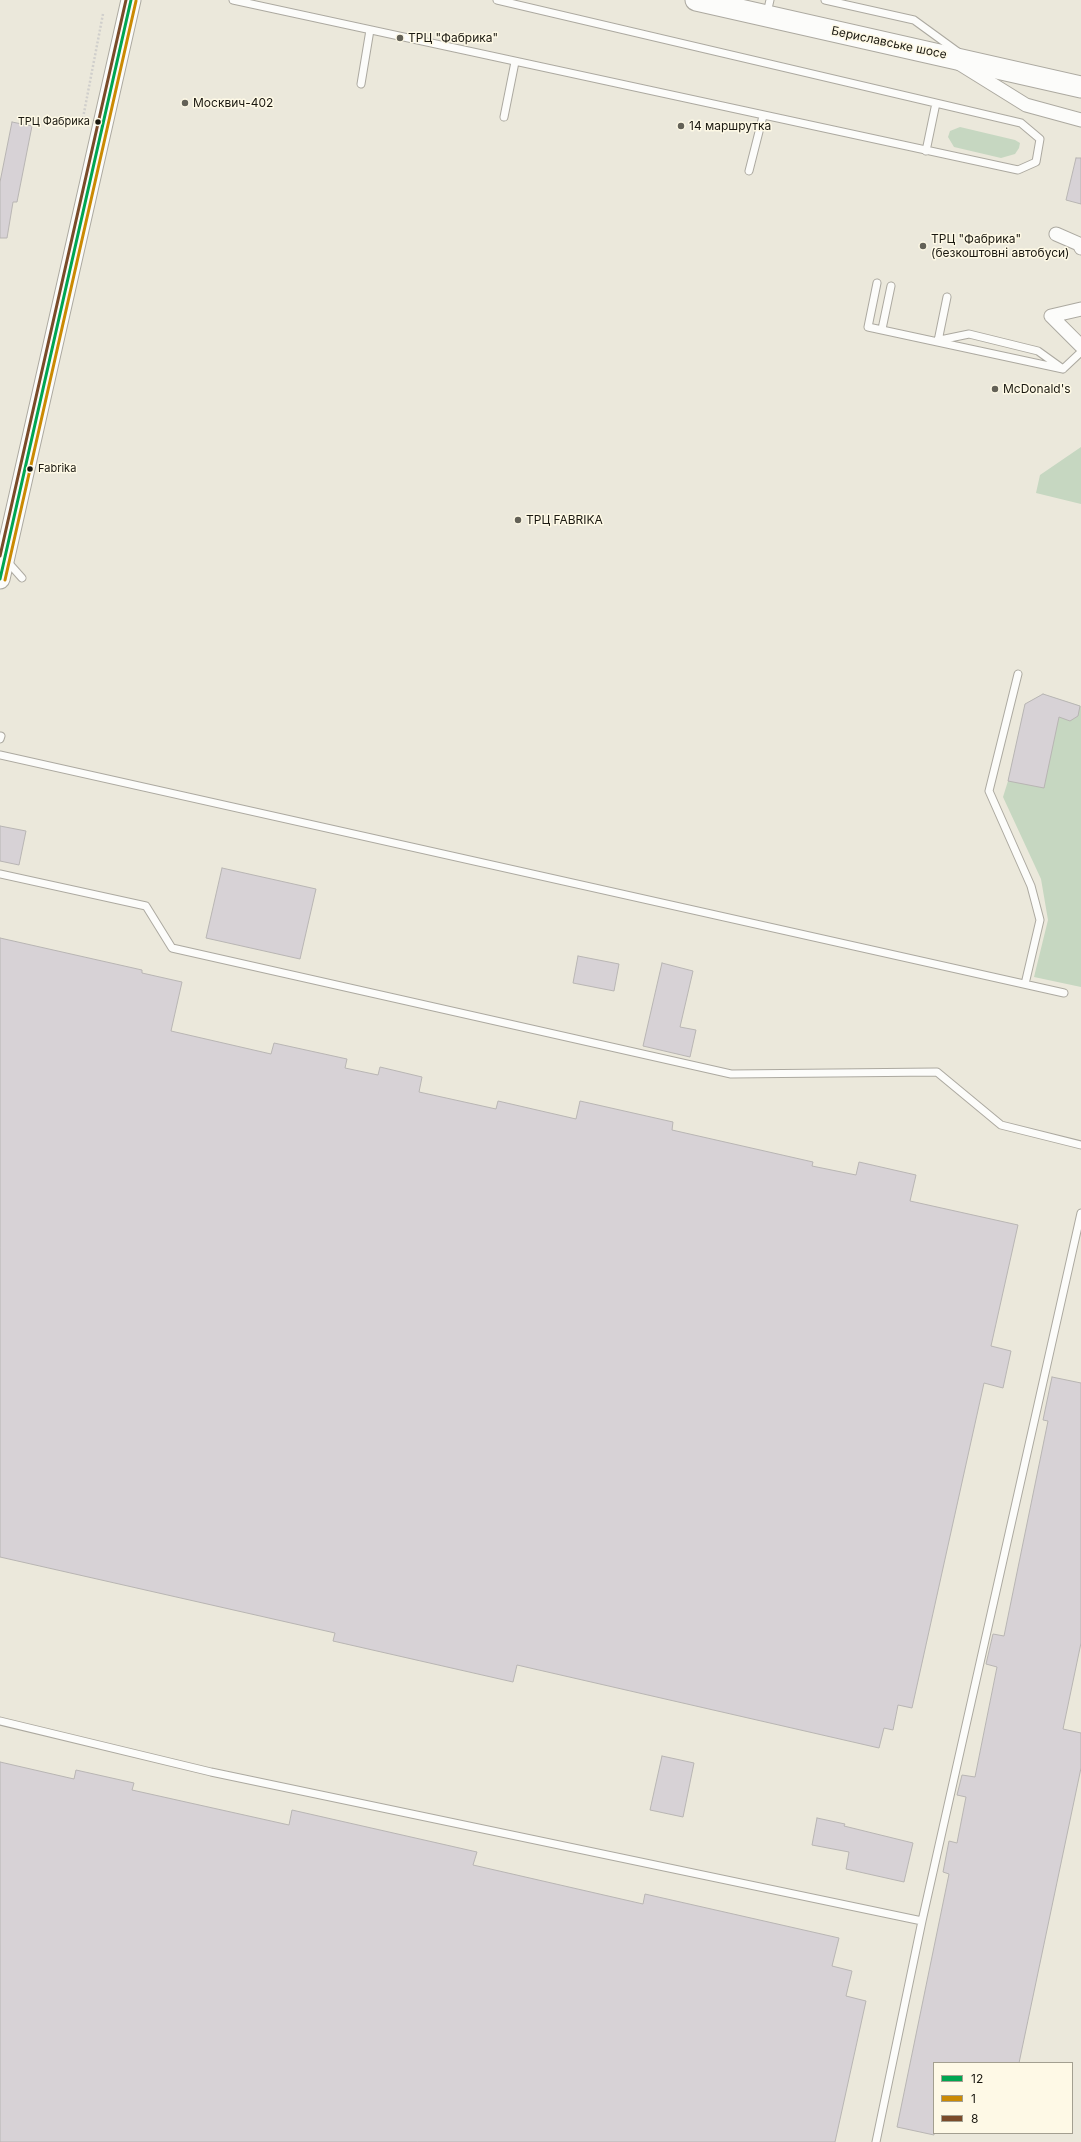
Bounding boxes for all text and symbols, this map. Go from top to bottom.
street label: Бериславське шосе [830,24,948,62]
place label: ТРЦ "Фабрика" [408,31,498,45]
marker: ТРЦ "Фабрика" [395,33,405,43]
place label: Москвич-402 [193,96,273,110]
marker: Москвич-402 [180,98,190,108]
place label: ТРЦ Фабрика [18,115,90,129]
marker: ТРЦ Фабрика [93,117,103,127]
place label: 14 маршрутка [689,119,771,133]
marker: 14 маршрутка [676,121,686,131]
place label: ТРЦ "Фабрика" (безкоштовні автобуси) [931,232,1069,260]
marker: ТРЦ "Фабрика" (безкоштовні автобуси) [918,241,928,251]
place label: McDonald's [1003,382,1071,396]
marker: McDonald's [990,384,1000,394]
place label: Fabrika [38,462,76,476]
marker: Fabrika [25,464,35,474]
place label: ТРЦ FABRIKA [526,513,603,527]
marker: ТРЦ FABRIKA [513,515,523,525]
legend [933,2062,1073,2134]
text: 12 [971,2071,983,2086]
text: 1 [971,2091,976,2106]
text: 8 [971,2111,978,2126]

